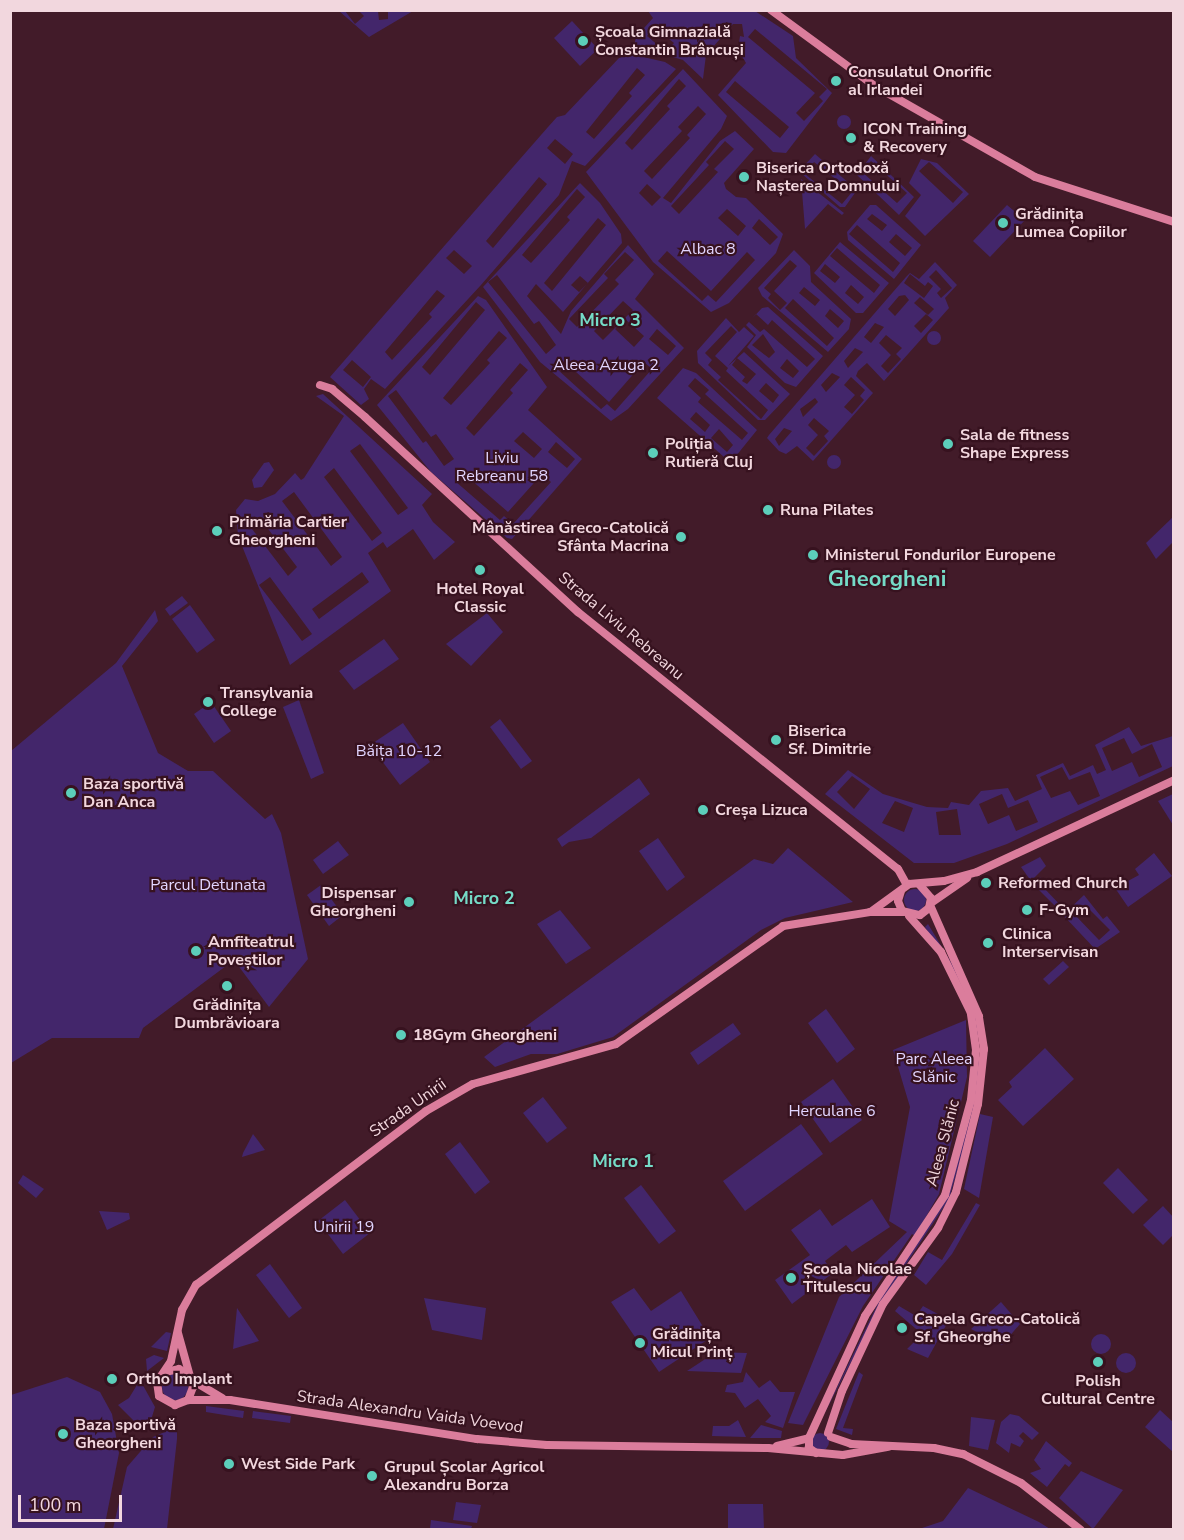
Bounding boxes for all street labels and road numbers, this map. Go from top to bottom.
street label: Strada Liviu Rebreanu [554,568,688,684]
street label: Strada Unirii [366,1075,450,1141]
street label: Aleea Slănic [922,1097,964,1189]
street label: Strada Alexandru Vaida Voevod [296,1387,524,1437]

